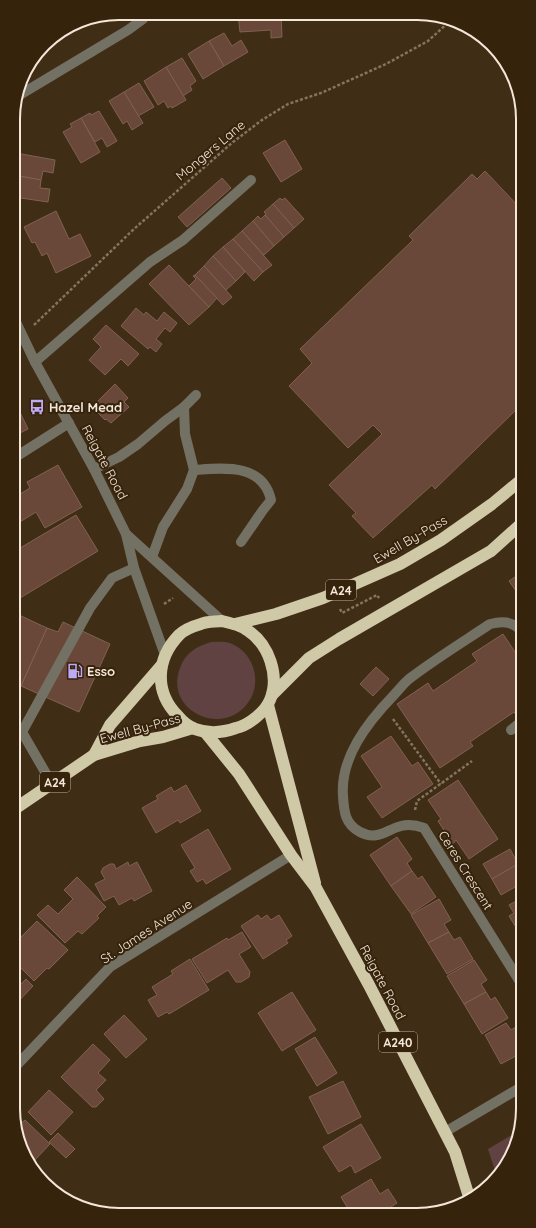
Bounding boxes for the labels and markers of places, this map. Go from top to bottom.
bus stop icon: Hazel Mead [28,398,46,416]
place label: Hazel Mead [49,399,122,415]
fuel station icon: Esso [66,662,84,680]
place label: Esso [87,663,115,679]

